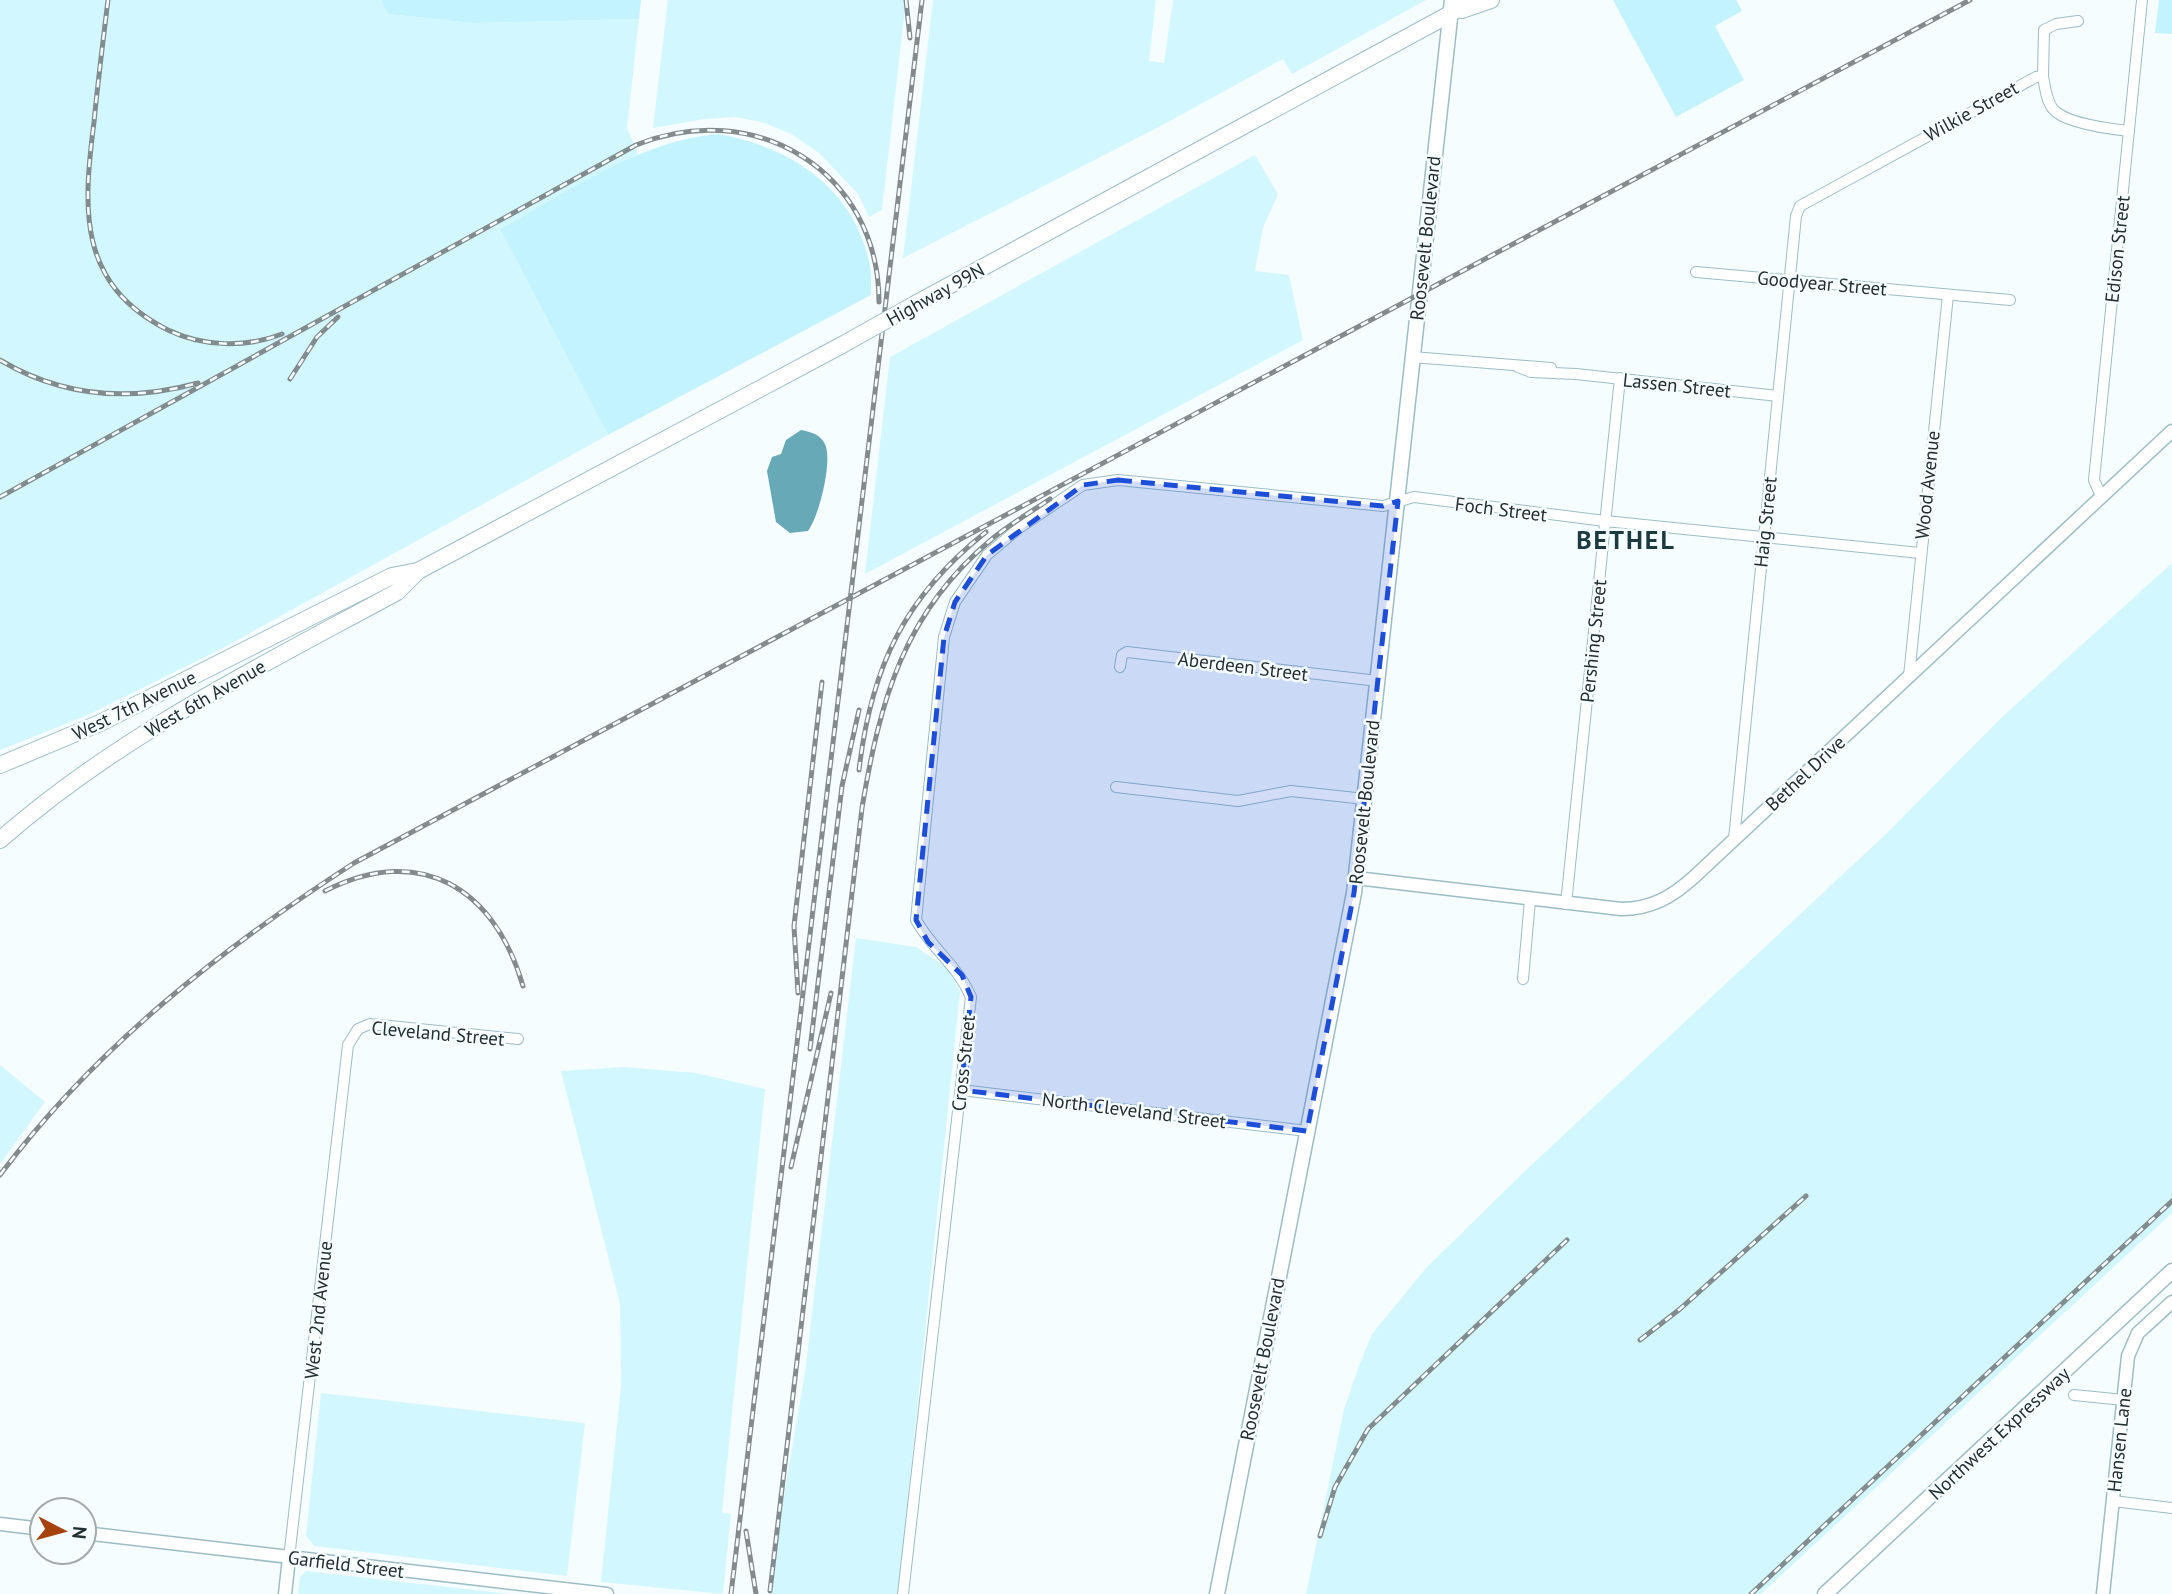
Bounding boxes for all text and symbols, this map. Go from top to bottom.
street label: Wilkie Street [1920,75,2023,147]
street label: Roosevelt Boulevard [1404,155,1446,321]
street label: Edison Street [2099,194,2135,304]
street label: Highway 99N [882,257,988,331]
street label: Goodyear Street [1756,265,1888,301]
street label: Lassen Street [1622,367,1733,403]
street label: Wood Avenue [1909,429,1945,541]
street label: Haig Street [1748,475,1782,569]
street label: Foch Street [1454,491,1549,527]
district label: BETHEL [1576,523,1676,556]
street label: Pershing Street [1575,578,1611,704]
street label: Aberdeen Street [1177,646,1310,686]
street label: West 6th Avenue [141,654,269,742]
street label: West 7th Avenue [68,665,200,745]
street label: Roosevelt Boulevard [1343,719,1385,885]
street label: Bethel Drive [1760,730,1850,816]
street label: Cross Street [946,1013,980,1112]
street label: Cleveland Street [370,1015,506,1051]
street label: North Cleveland Street [1041,1087,1228,1133]
street label: West 2nd Avenue [299,1240,337,1380]
street label: Roosevelt Boulevard [1234,1276,1290,1442]
street label: Northwest Expressway [1923,1361,2075,1505]
street label: Hansen Lane [2102,1387,2136,1493]
north arrow [28,1496,98,1566]
text: N [67,1525,92,1540]
street label: Garfield Street [287,1545,406,1583]

